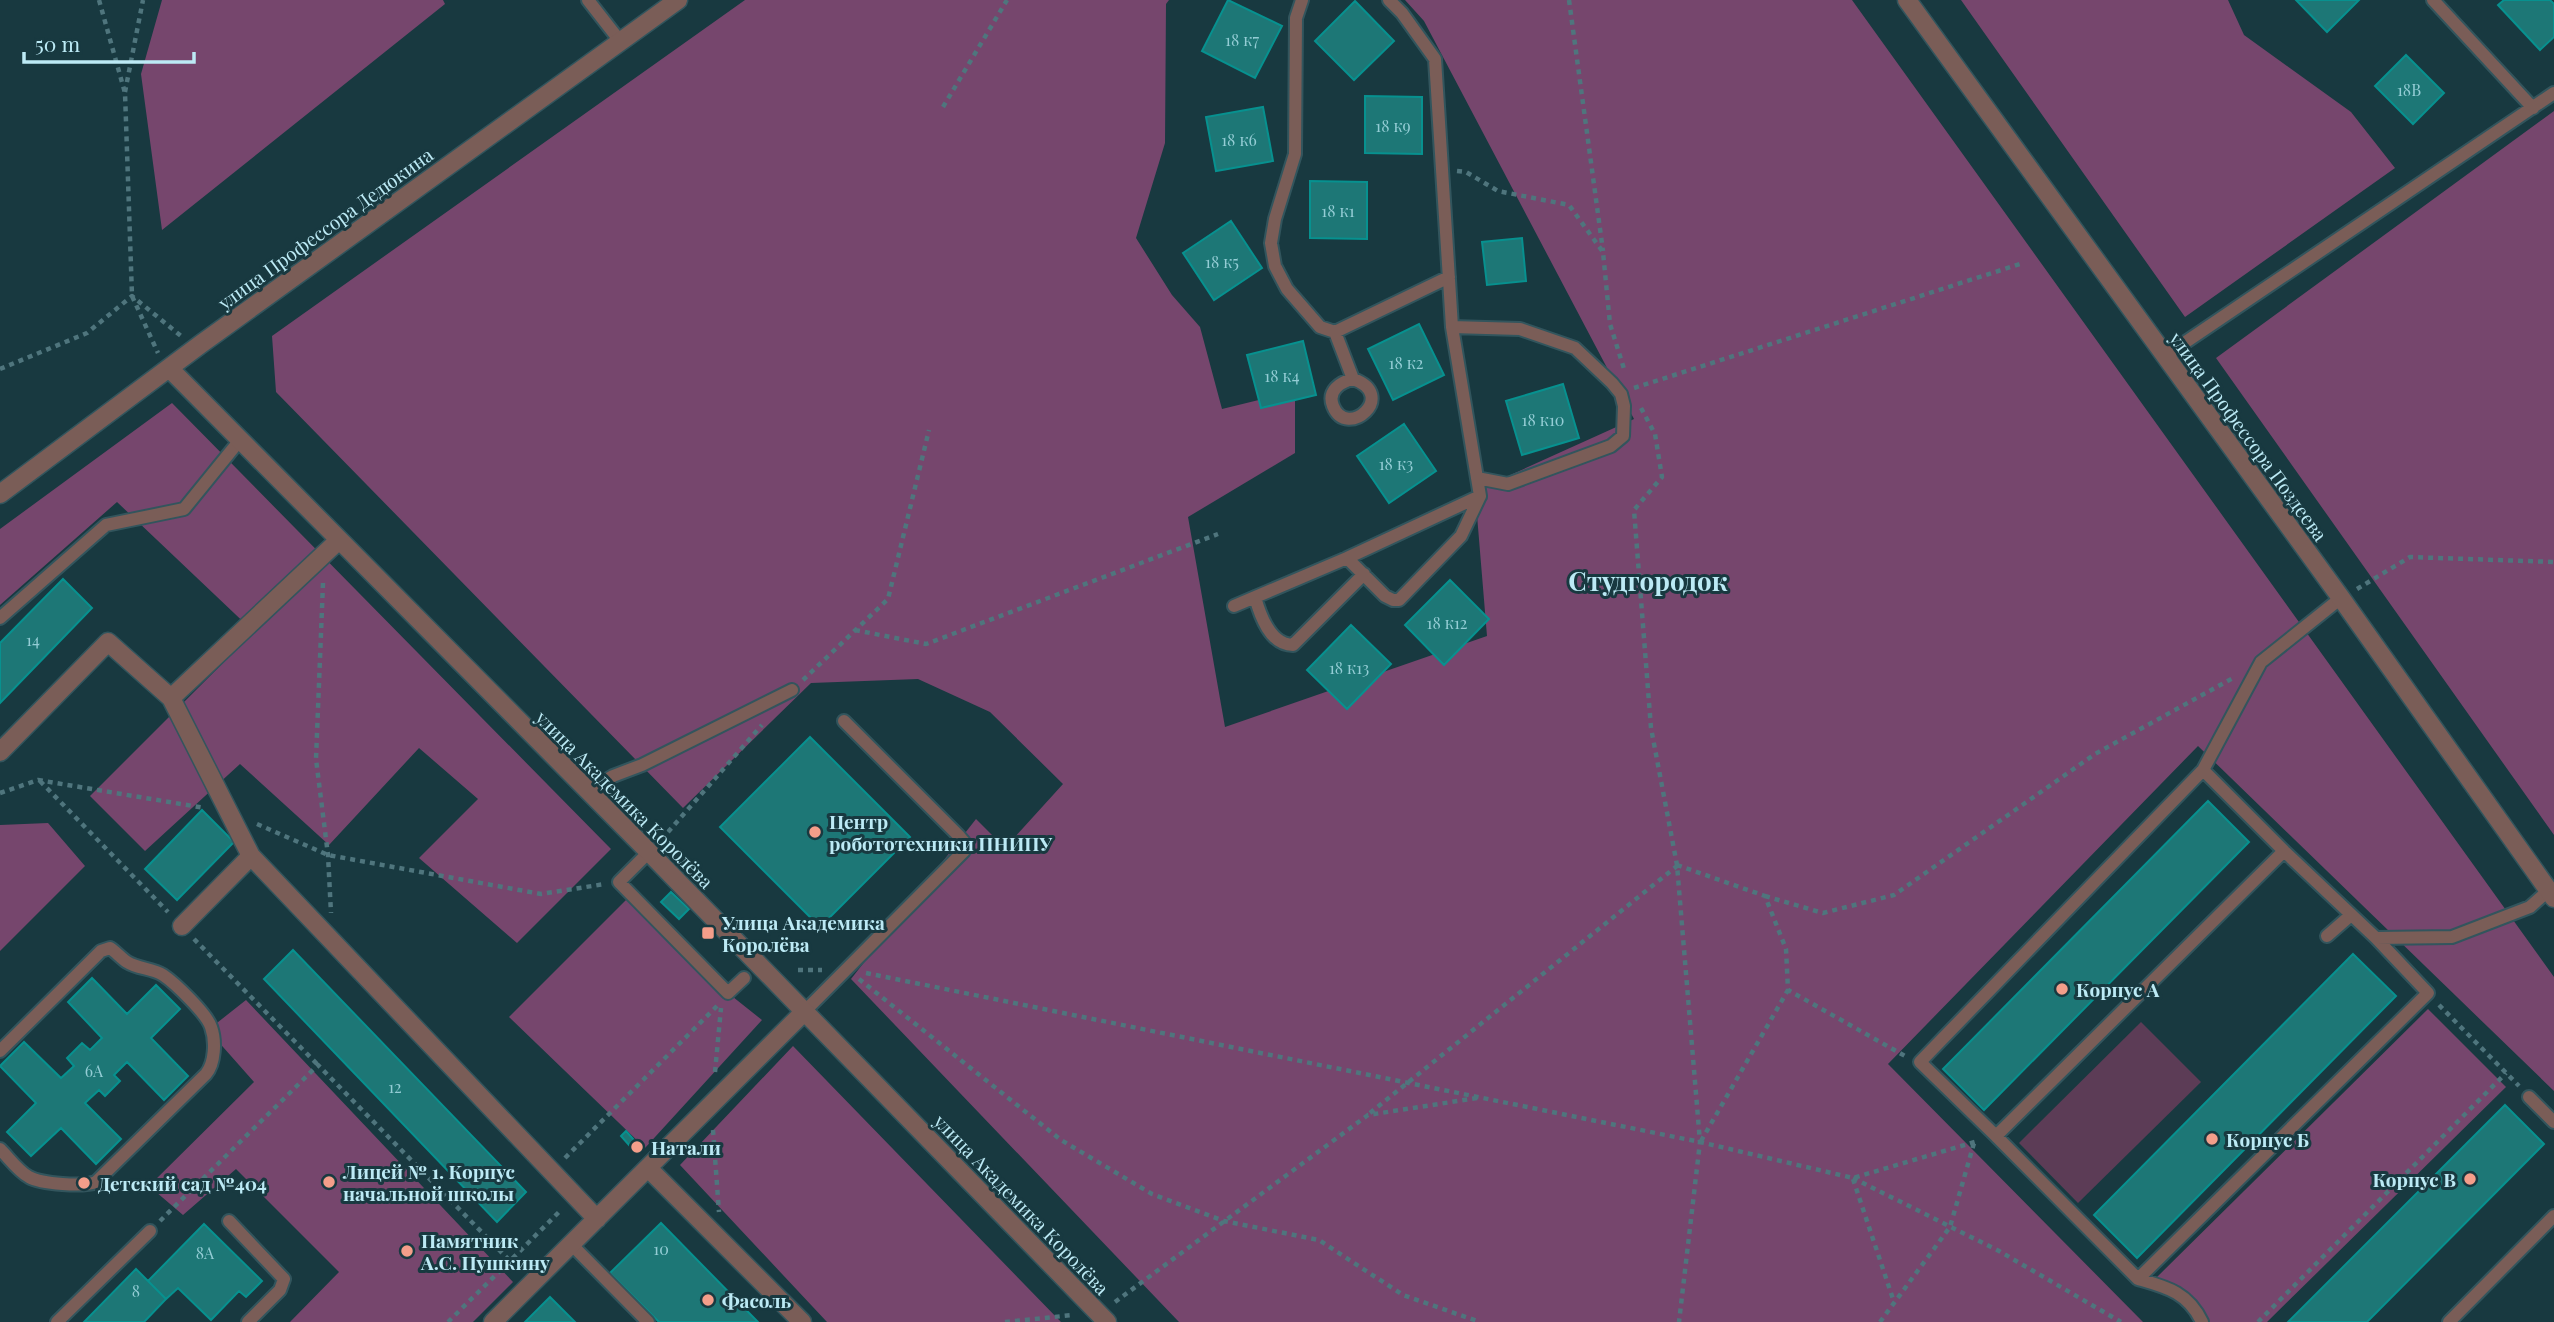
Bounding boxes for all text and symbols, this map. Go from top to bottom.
scale bar [24,21,194,65]
text: 50 m [35,29,81,57]
house number: 18 к7 [1225,29,1259,50]
house number: 18В [2397,79,2421,100]
house number: 18 к9 [1375,115,1411,136]
house number: 18 к6 [1221,129,1257,150]
street label: улица Профессора Дедюкина [211,141,438,315]
house number: 18 к1 [1321,200,1355,221]
house number: 18 к5 [1205,251,1239,272]
street label: улица Профессора Поздеева [2164,325,2334,546]
house number: 18 к2 [1388,352,1424,373]
house number: 18 к4 [1264,365,1300,386]
house number: 18 к10 [1522,409,1564,430]
house number: 18 к3 [1379,453,1413,474]
district label: Студгородок [1568,563,1728,598]
house number: 18 к12 [1427,612,1467,633]
house number: 14 [26,629,40,650]
house number: 18 к13 [1329,657,1369,678]
street label: улица Академика Королёва [530,704,720,894]
place label: Центр робототехники ПНИПУ [829,808,1052,856]
marker: Центр робототехники ПНИПУ [807,824,823,840]
place label: Улица Академика Королёва [721,909,885,957]
marker: Улица Академика Королёва [700,925,716,941]
place label: Корпус А [2076,976,2160,1002]
marker: Корпус А [2054,981,2070,997]
house number: 6А [85,1060,104,1081]
house number: 12 [388,1076,402,1097]
street label: улица Академика Королёва [928,1107,1116,1300]
place label: Корпус Б [2226,1126,2309,1152]
marker: Корпус Б [2204,1131,2220,1147]
place label: Натали [651,1134,721,1160]
marker: Натали [629,1139,645,1155]
place label: Лицей № 1. Корпус начальной школы [342,1158,515,1206]
place label: Корпус В [2372,1166,2456,1192]
place label: Детский сад №404 [98,1170,267,1196]
marker: Корпус В [2462,1171,2478,1187]
marker: Лицей № 1. Корпус начальной школы [321,1174,337,1190]
marker: Детский сад №404 [76,1175,92,1191]
place label: Памятник А.С. Пушкину [420,1227,550,1275]
house number: 10 [653,1238,669,1259]
house number: 8А [196,1242,215,1263]
marker: Памятник А.С. Пушкину [399,1243,415,1259]
house number: 8 [132,1280,140,1301]
place label: Фасоль [722,1287,792,1313]
marker: Фасоль [700,1292,716,1308]

